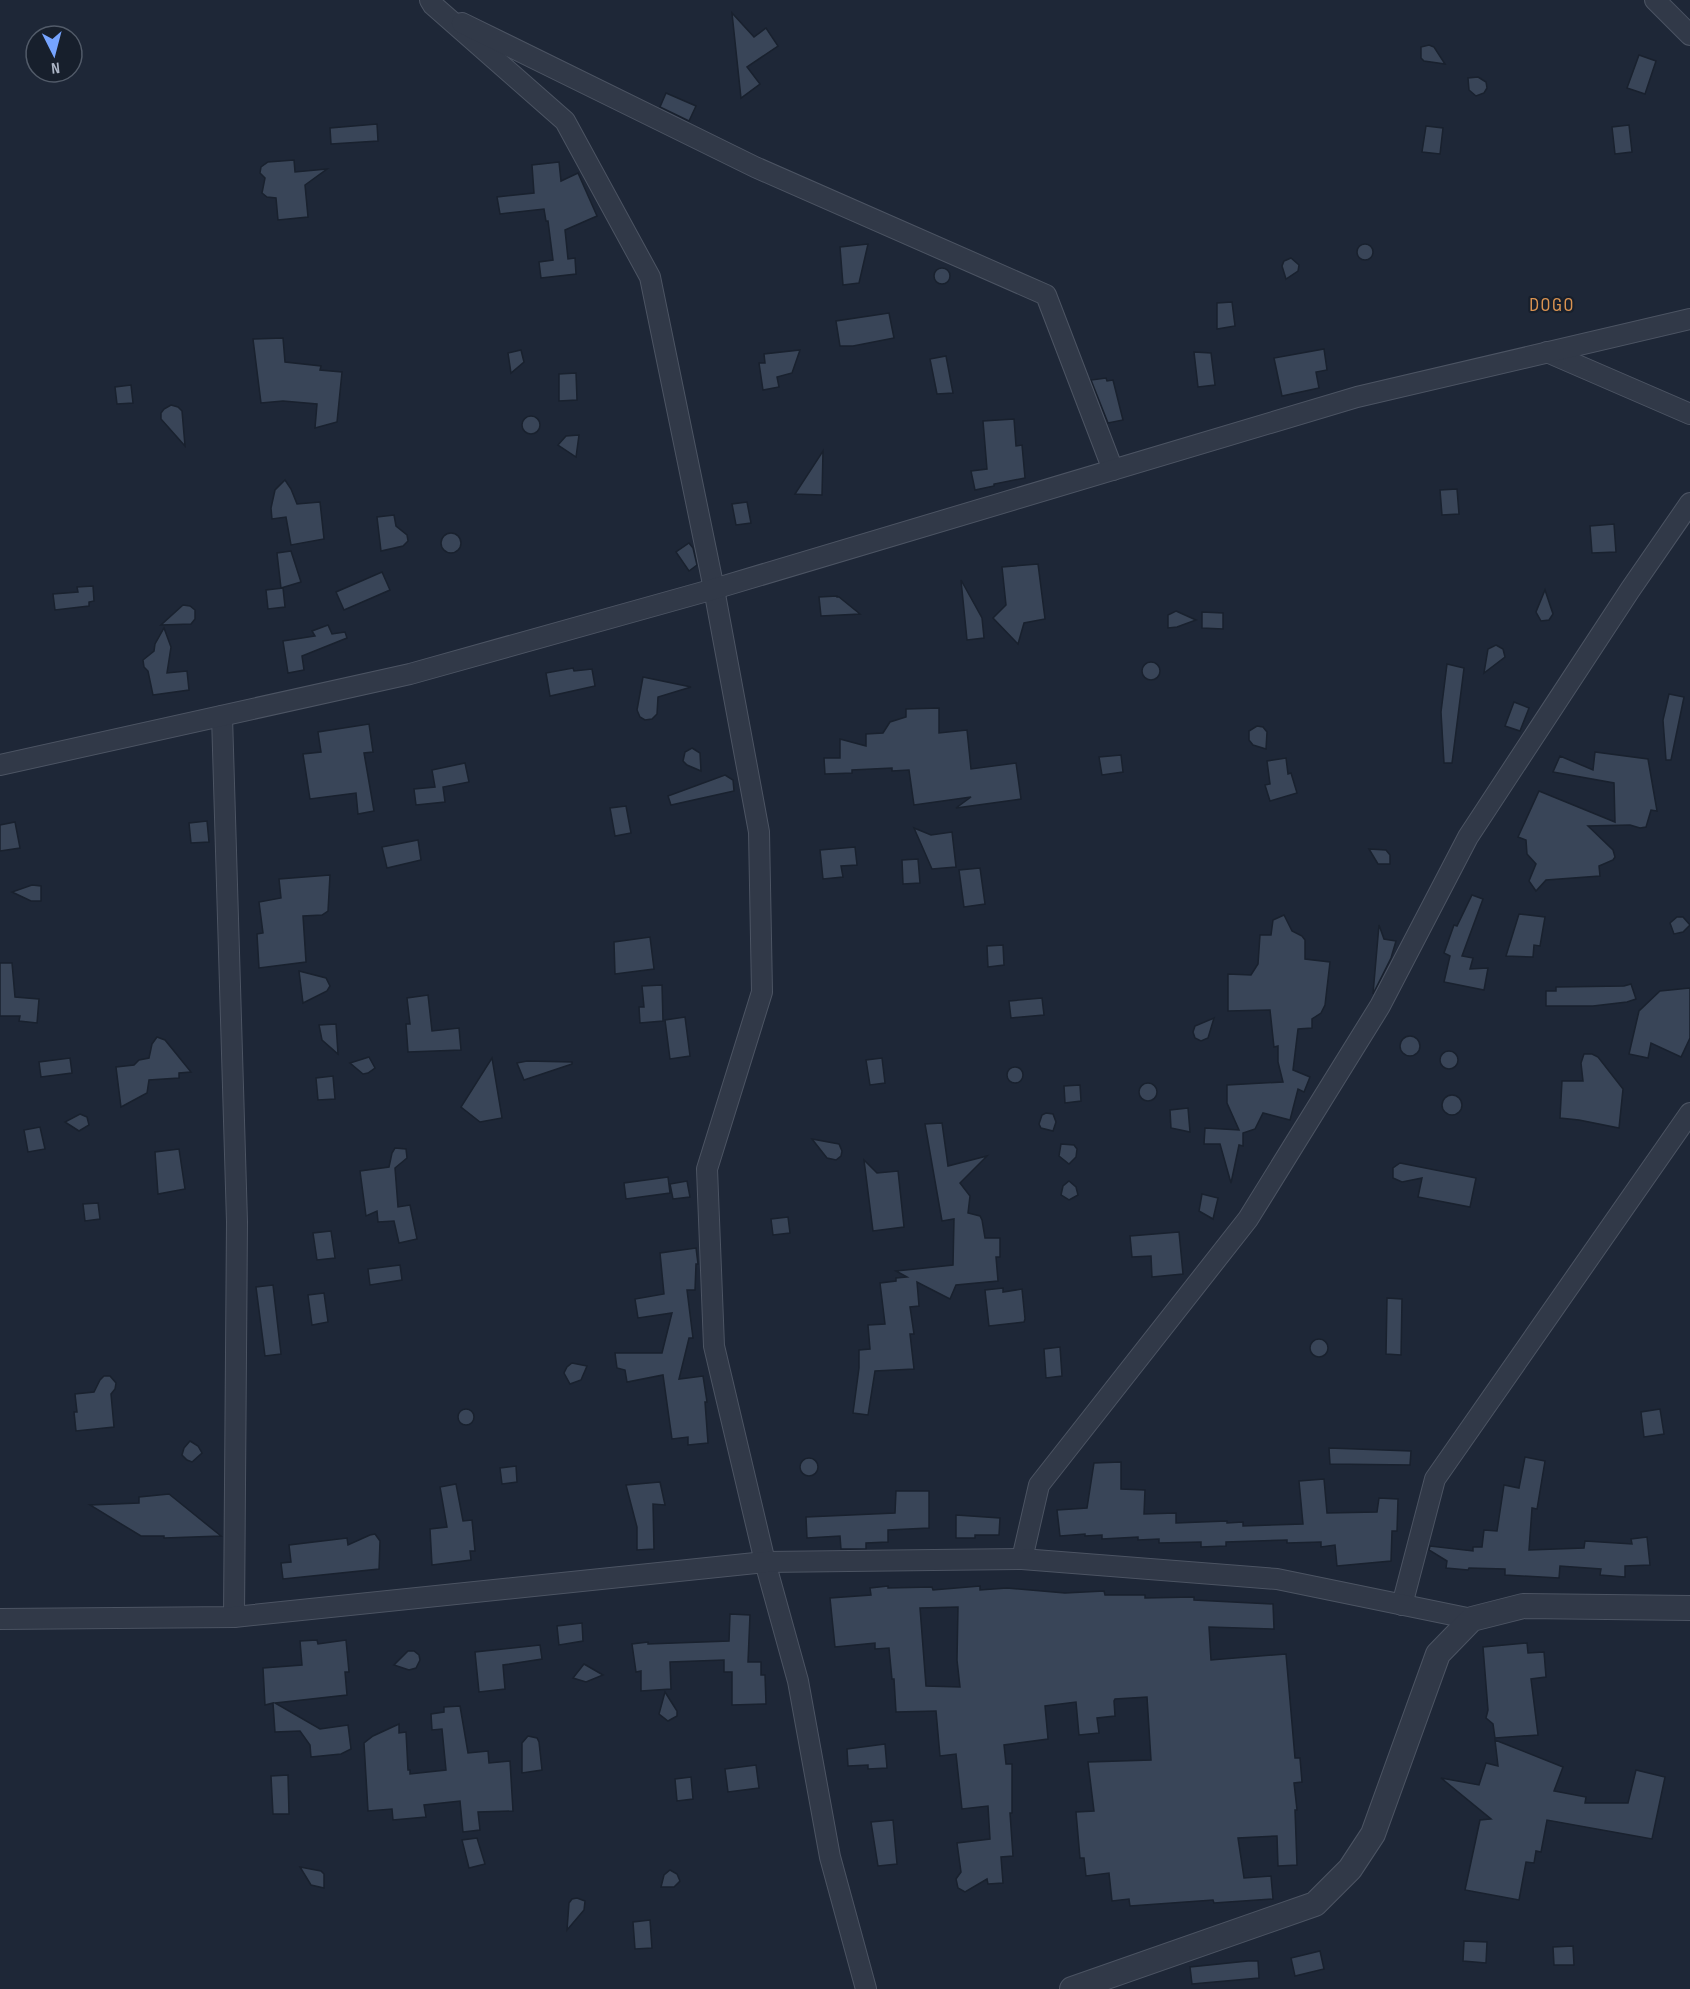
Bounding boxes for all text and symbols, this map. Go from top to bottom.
north arrow [24,24,84,84]
text: N [50,58,61,77]
district label: DOGO [1529,293,1575,317]

